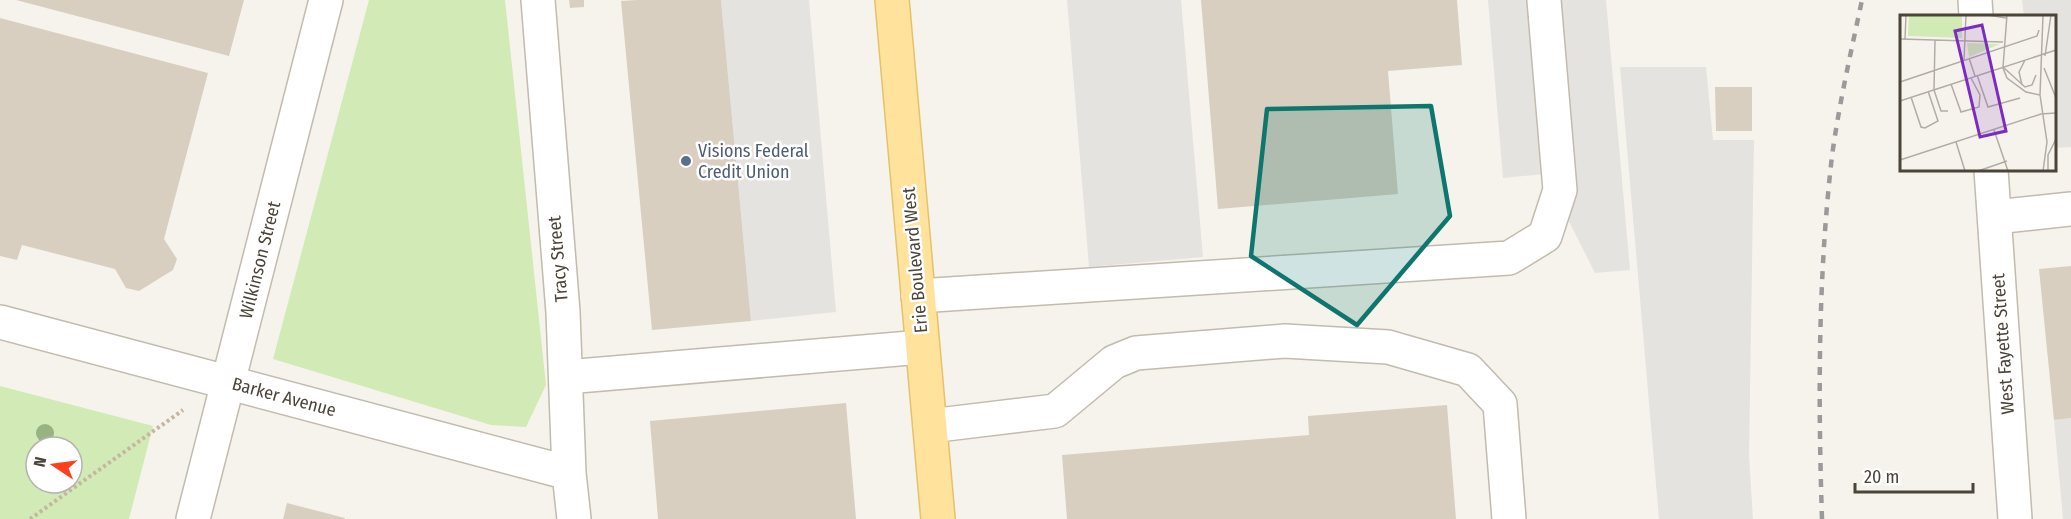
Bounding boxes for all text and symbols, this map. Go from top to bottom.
inset map [1900,15,2056,171]
place label: Visions Federal Credit Union [698,140,809,183]
marker: Visions Federal Credit Union [679,154,693,168]
street label: Erie Boulevard West [898,186,932,334]
street label: Wilkinson Street [235,199,285,321]
street label: Tracy Street [543,215,573,303]
street label: West Fayette Street [1987,273,2019,415]
street label: Barker Avenue [230,373,338,421]
north arrow [24,435,84,495]
text: N [30,455,50,469]
scale bar [1855,456,1974,494]
text: 20 m [1864,466,1899,488]

